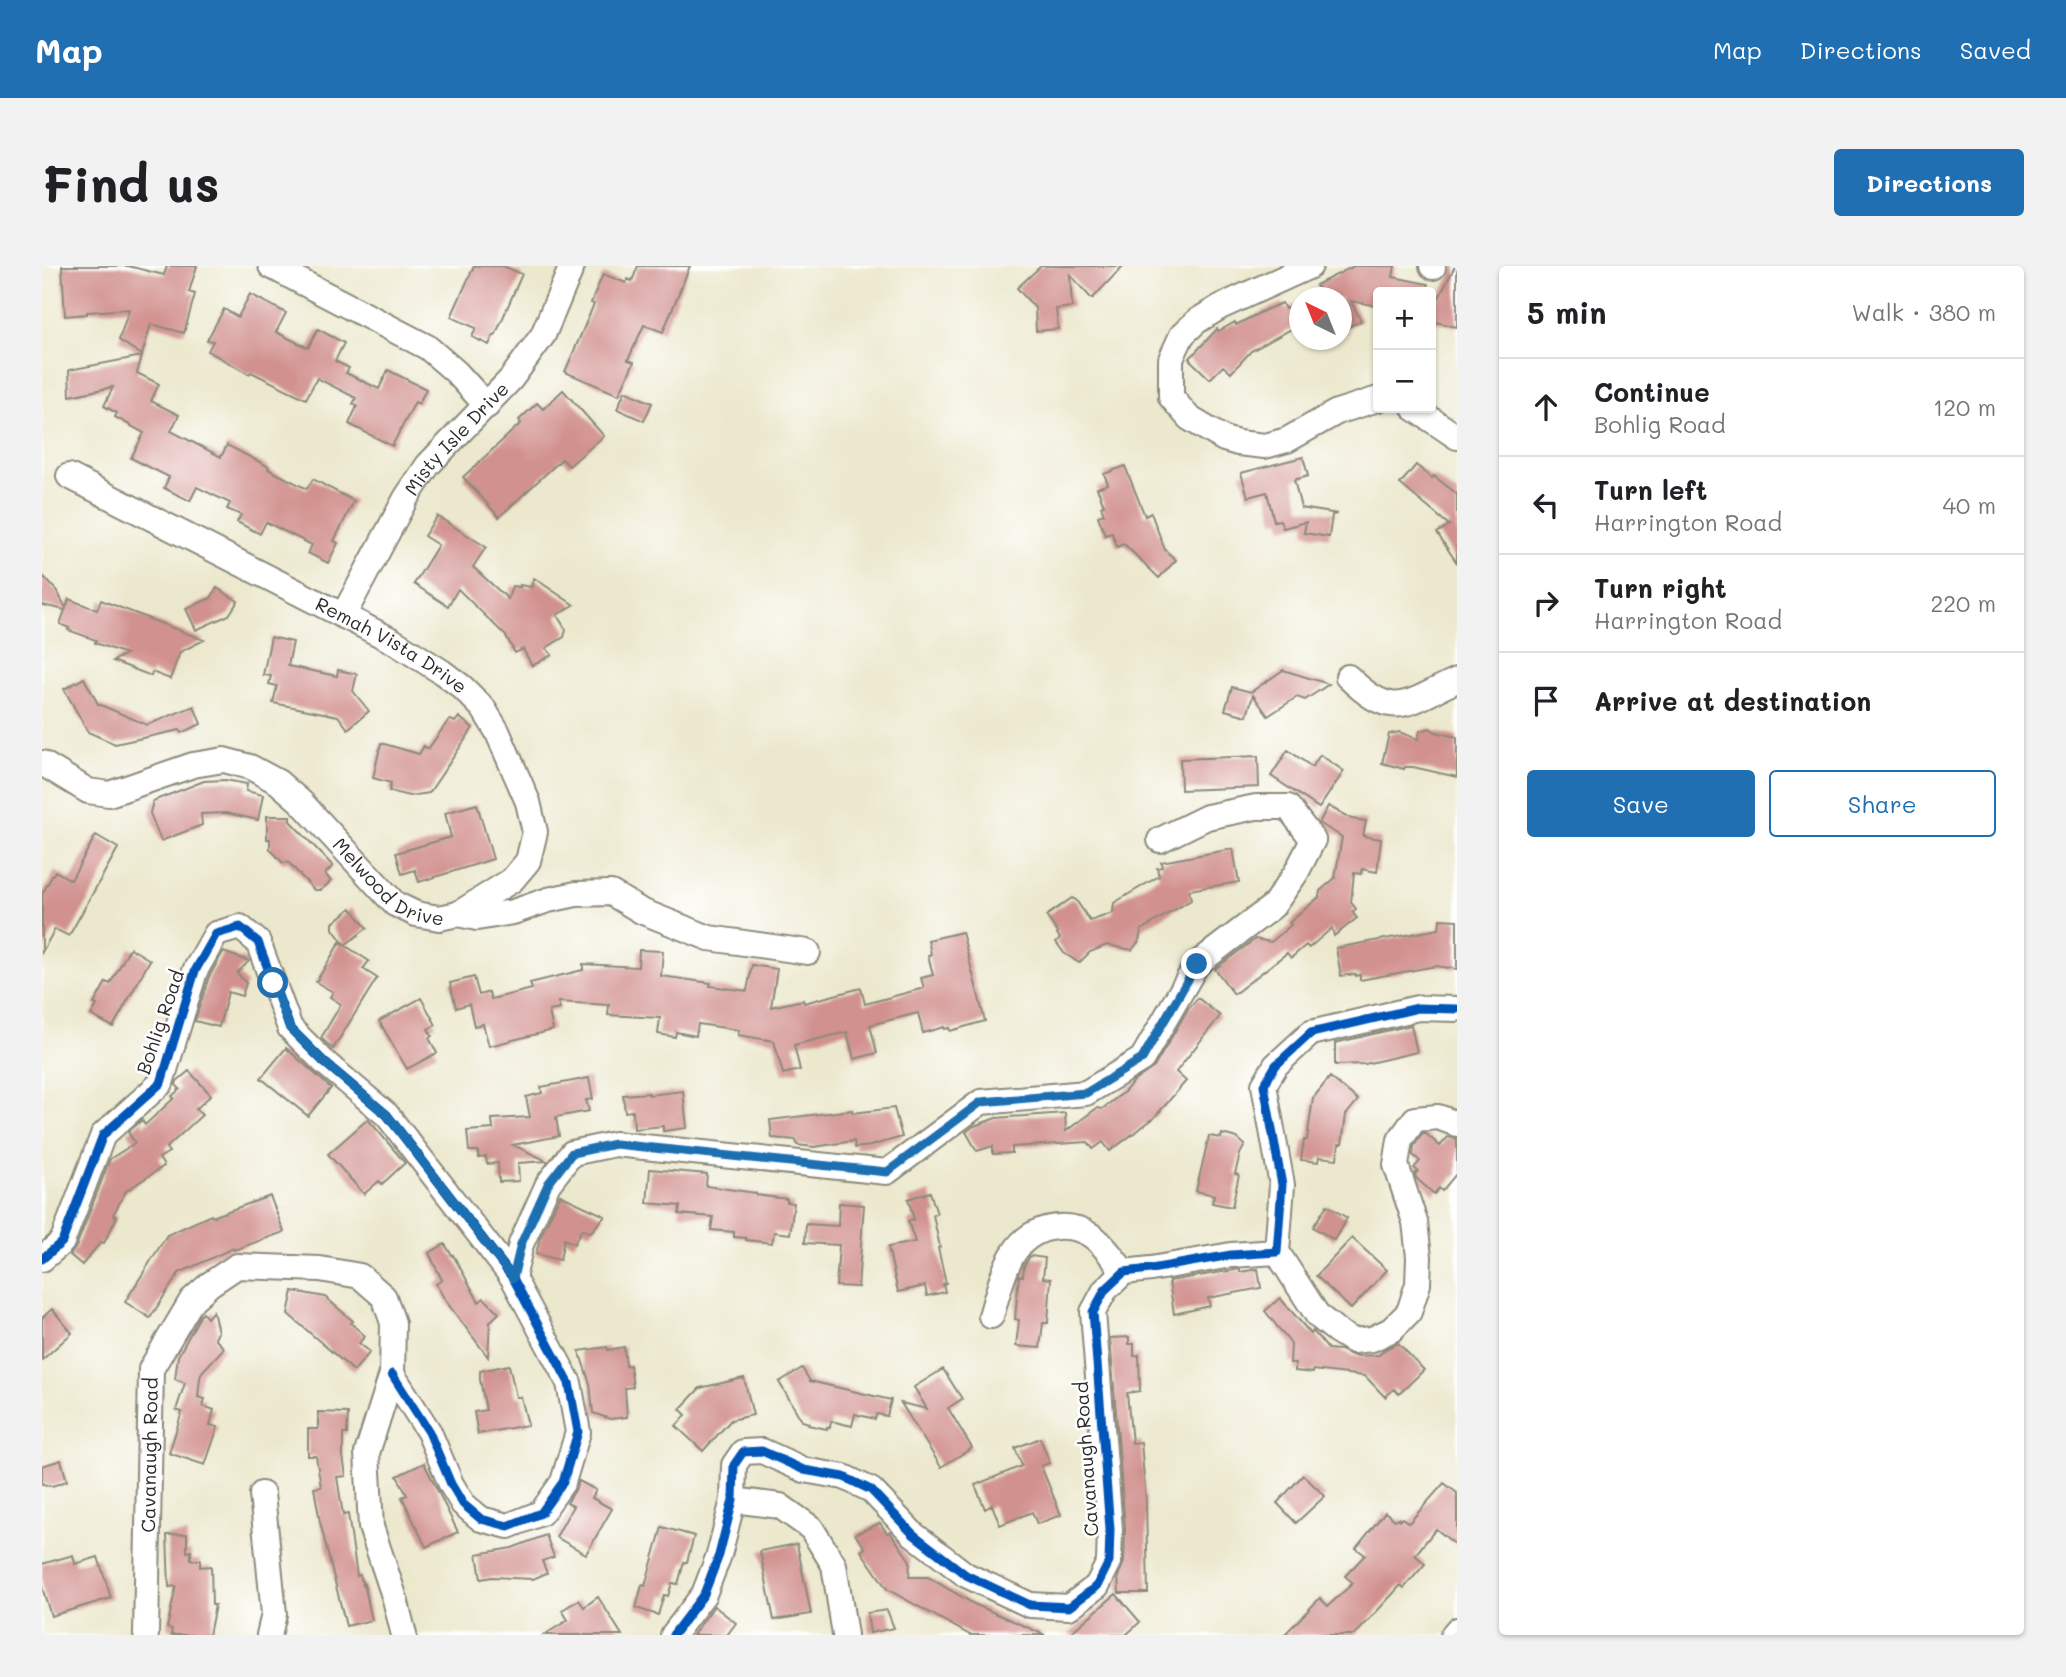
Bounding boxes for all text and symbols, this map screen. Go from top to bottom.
text: Map [35,28,103,71]
text: Map [1713,34,1762,65]
text: Directions [1800,34,1922,65]
text: Saved [1960,34,2031,65]
button: Directions [1834,149,2024,216]
text: Find us [42,151,220,214]
north arrow [1289,287,1352,350]
map controls [1373,287,1436,413]
button: + [1373,287,1436,350]
text: 5 min [1527,292,1607,332]
text: Walk · 380 m [1851,297,1996,327]
button: − [1373,350,1436,413]
text: Continue [1594,375,1710,409]
street label: Misty Isle Drive [398,376,514,500]
icon: ahead [1527,388,1565,426]
text: 120 m [1933,392,1996,422]
text: Bohlig Road [1594,409,1726,439]
text: Turn left [1594,473,1707,507]
icon: left [1527,486,1565,524]
text: 40 m [1943,490,1996,520]
text: Harrington Road [1594,507,1782,537]
text: Turn right [1594,571,1727,605]
icon: right [1527,584,1565,622]
text: 220 m [1930,588,1996,618]
street label: Remah Vista Drive [311,591,472,699]
text: Harrington Road [1594,605,1782,635]
icon: arrive [1527,682,1565,720]
text: Arrive at destination [1594,684,1871,718]
button: Save [1527,770,1755,837]
button: Share [1769,770,1996,837]
street label: Melwood Drive [328,832,446,931]
route end [1181,948,1212,979]
street label: Bohlig Road [130,966,189,1077]
route start [257,967,288,998]
street label: Cavanaugh Road [135,1377,163,1533]
street label: Cavanaugh Road [1068,1381,1103,1537]

